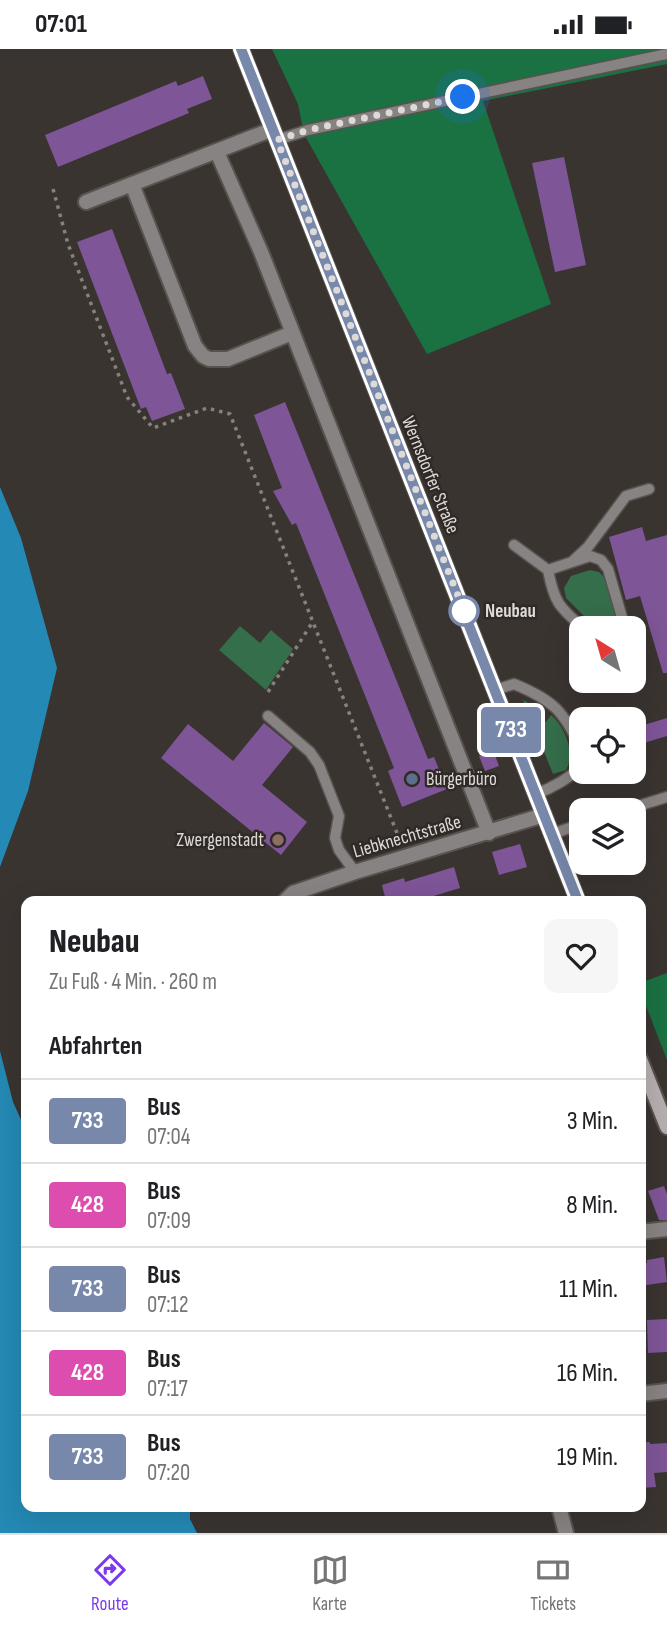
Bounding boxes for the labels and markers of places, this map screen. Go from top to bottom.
marker: Neubau [449,596,479,626]
place label: Neubau [485,600,536,623]
place label: Bürgerbüro [426,768,497,791]
marker: Bürgerbüro [404,771,420,787]
place label: Zwergenstadt [176,829,264,852]
marker: Zwergenstadt [270,832,286,848]

